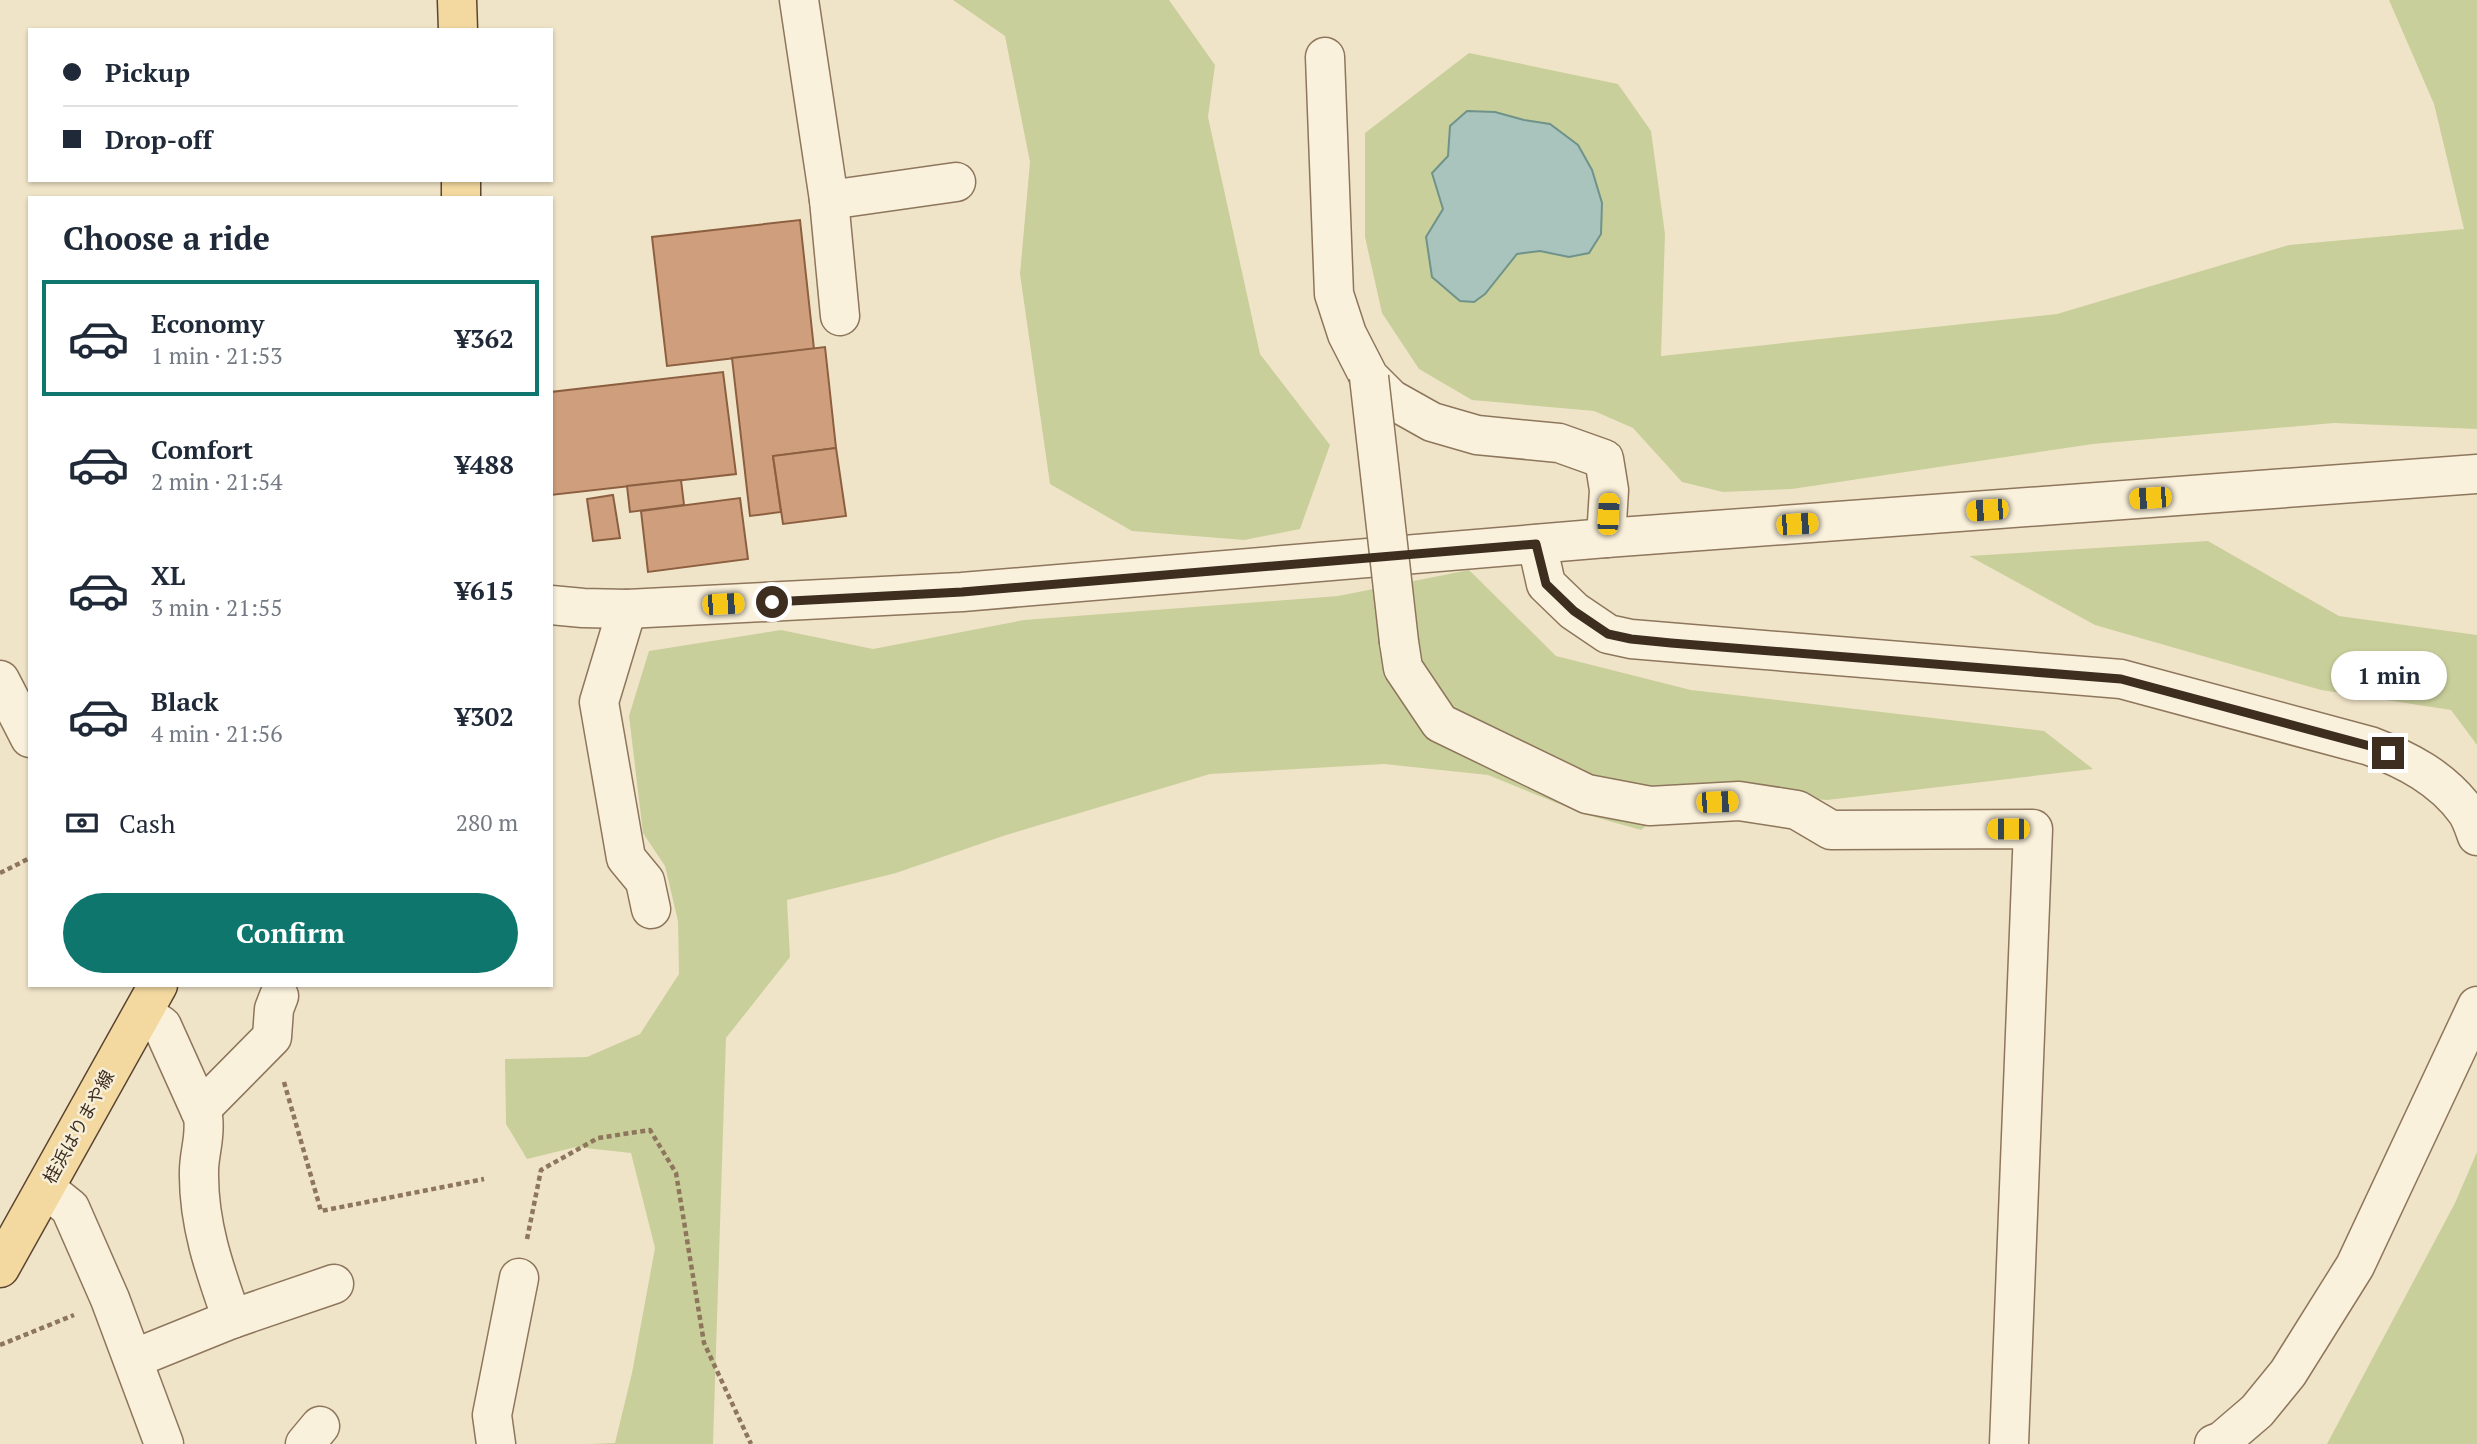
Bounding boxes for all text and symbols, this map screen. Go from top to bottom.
text: Pickup [105,55,190,89]
text: Drop-off [105,122,212,156]
text: Choose a ride [63,217,270,259]
text: Economy [151,306,264,340]
icon: car [67,307,130,370]
text: ¥362 [455,321,514,355]
text: 1 min · 21:53 [151,340,283,371]
text: Comfort [151,432,253,466]
icon: car [67,433,130,496]
text: ¥488 [455,447,514,481]
text: 2 min · 21:54 [151,466,283,497]
car [2129,486,2172,510]
car [1597,492,1620,536]
car [1966,498,2009,522]
car [1776,512,1819,536]
text: XL [151,558,185,592]
icon: car [67,559,130,622]
text: ¥615 [455,573,514,607]
route start [756,586,788,618]
text: 3 min · 21:55 [151,592,283,623]
car [702,592,745,616]
callout: 1 min [2330,652,2446,700]
text: 1 min [2358,660,2420,691]
text: Black [151,684,219,718]
icon: car [67,685,130,748]
text: ¥302 [455,699,514,733]
text: 4 min · 21:56 [151,718,283,749]
route end [2372,737,2404,769]
car [1696,791,1739,813]
icon: cash [63,804,101,842]
text: Cash [119,806,175,840]
text: 280 m [456,807,518,838]
car [1988,819,2030,840]
button: Confirm [63,893,518,973]
street label: 桂浜はりまや線 [37,1066,119,1187]

